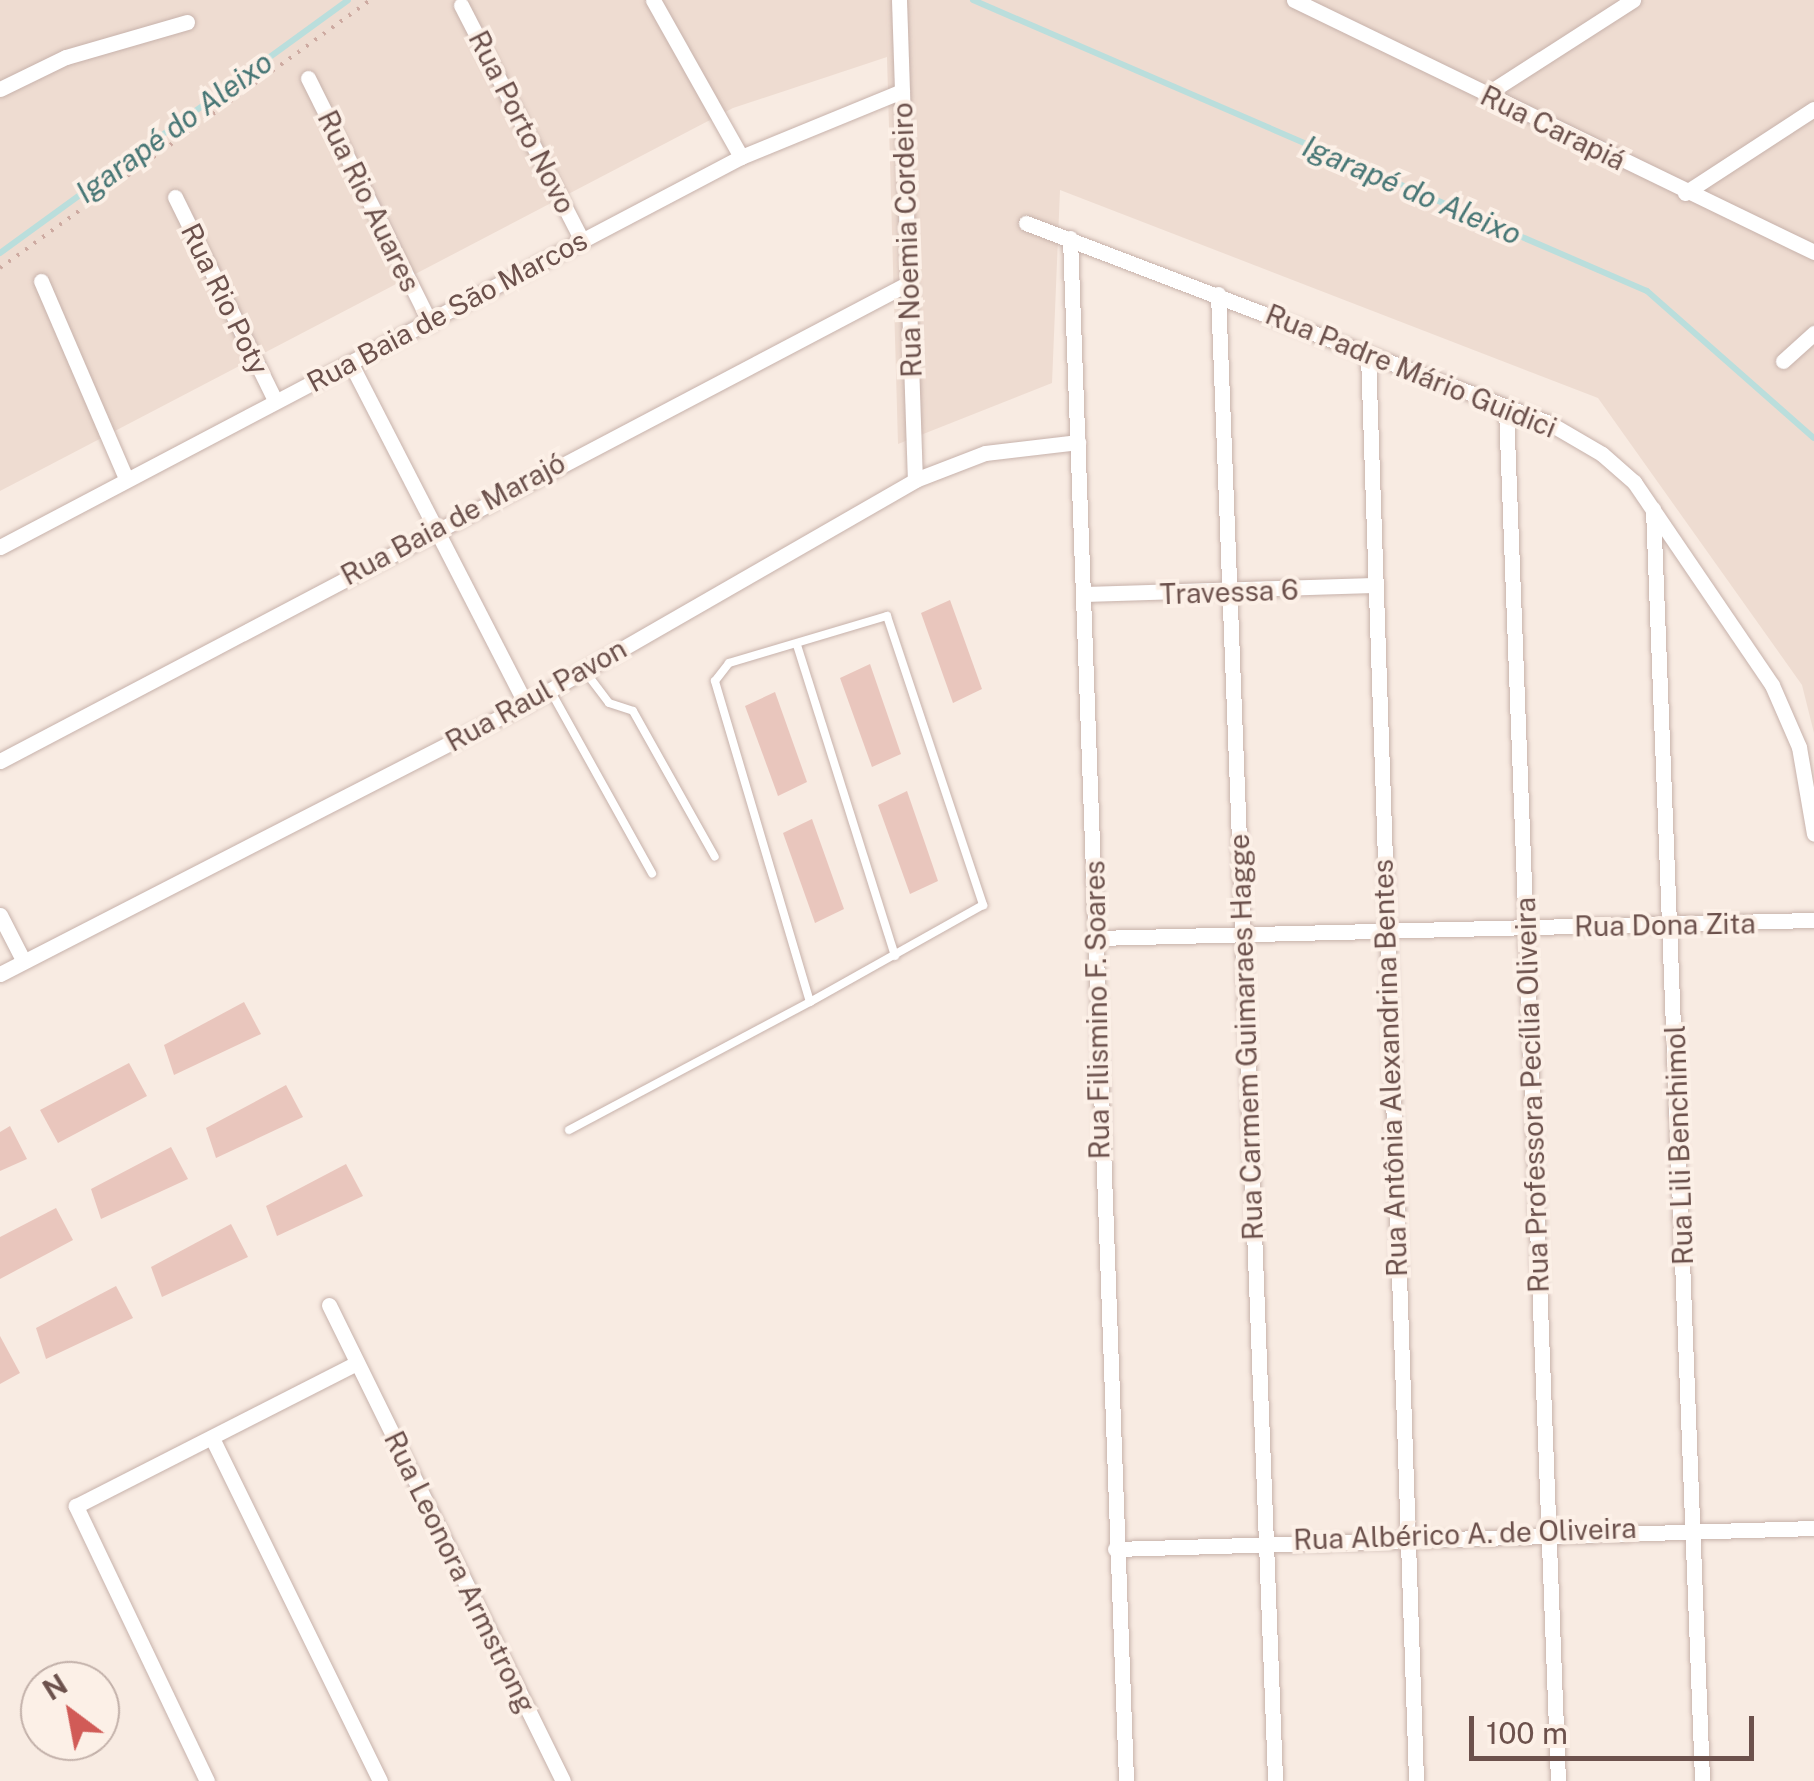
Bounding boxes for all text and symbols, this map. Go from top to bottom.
street label: Rua Porto Novo [462,25,582,219]
water label: Igarapé do Aleixo [69,44,279,210]
street label: Rua Carapiá [1475,79,1631,177]
street label: Rua Noemia Cordeiro [885,102,929,378]
street label: Rua Rio Auares [311,105,427,297]
water label: Igarapé do Aleixo [1297,128,1527,252]
street label: Rua Rio Poty [174,218,276,380]
street label: Rua Baia de São Marcos [301,223,593,399]
street label: Rua Padre Mário Guidici [1261,297,1561,445]
street label: Rua Baia de Marajó [335,446,571,592]
street label: Travessa 6 [1159,573,1299,611]
street label: Rua Raul Pavon [440,631,632,759]
street label: Rua Carmem Guimaraes Hagge [1222,833,1270,1241]
street label: Rua Antônia Alexandrina Bentes [1366,859,1414,1277]
street label: Rua Filismino F. Soares [1078,860,1116,1160]
street label: Rua Professora Pecília Oliveira [1508,897,1556,1293]
street label: Rua Dona Zita [1574,907,1756,943]
street label: Rua Lili Benchimol [1658,1024,1700,1266]
street label: Rua Leonora Armstrong [377,1426,543,1718]
street label: Rua Albérico A. de Oliveira [1292,1511,1638,1557]
north arrow [20,1661,120,1761]
text: N [37,1667,73,1707]
scale bar [1474,1696,1759,1758]
text: 100 m [1486,1715,1568,1751]

